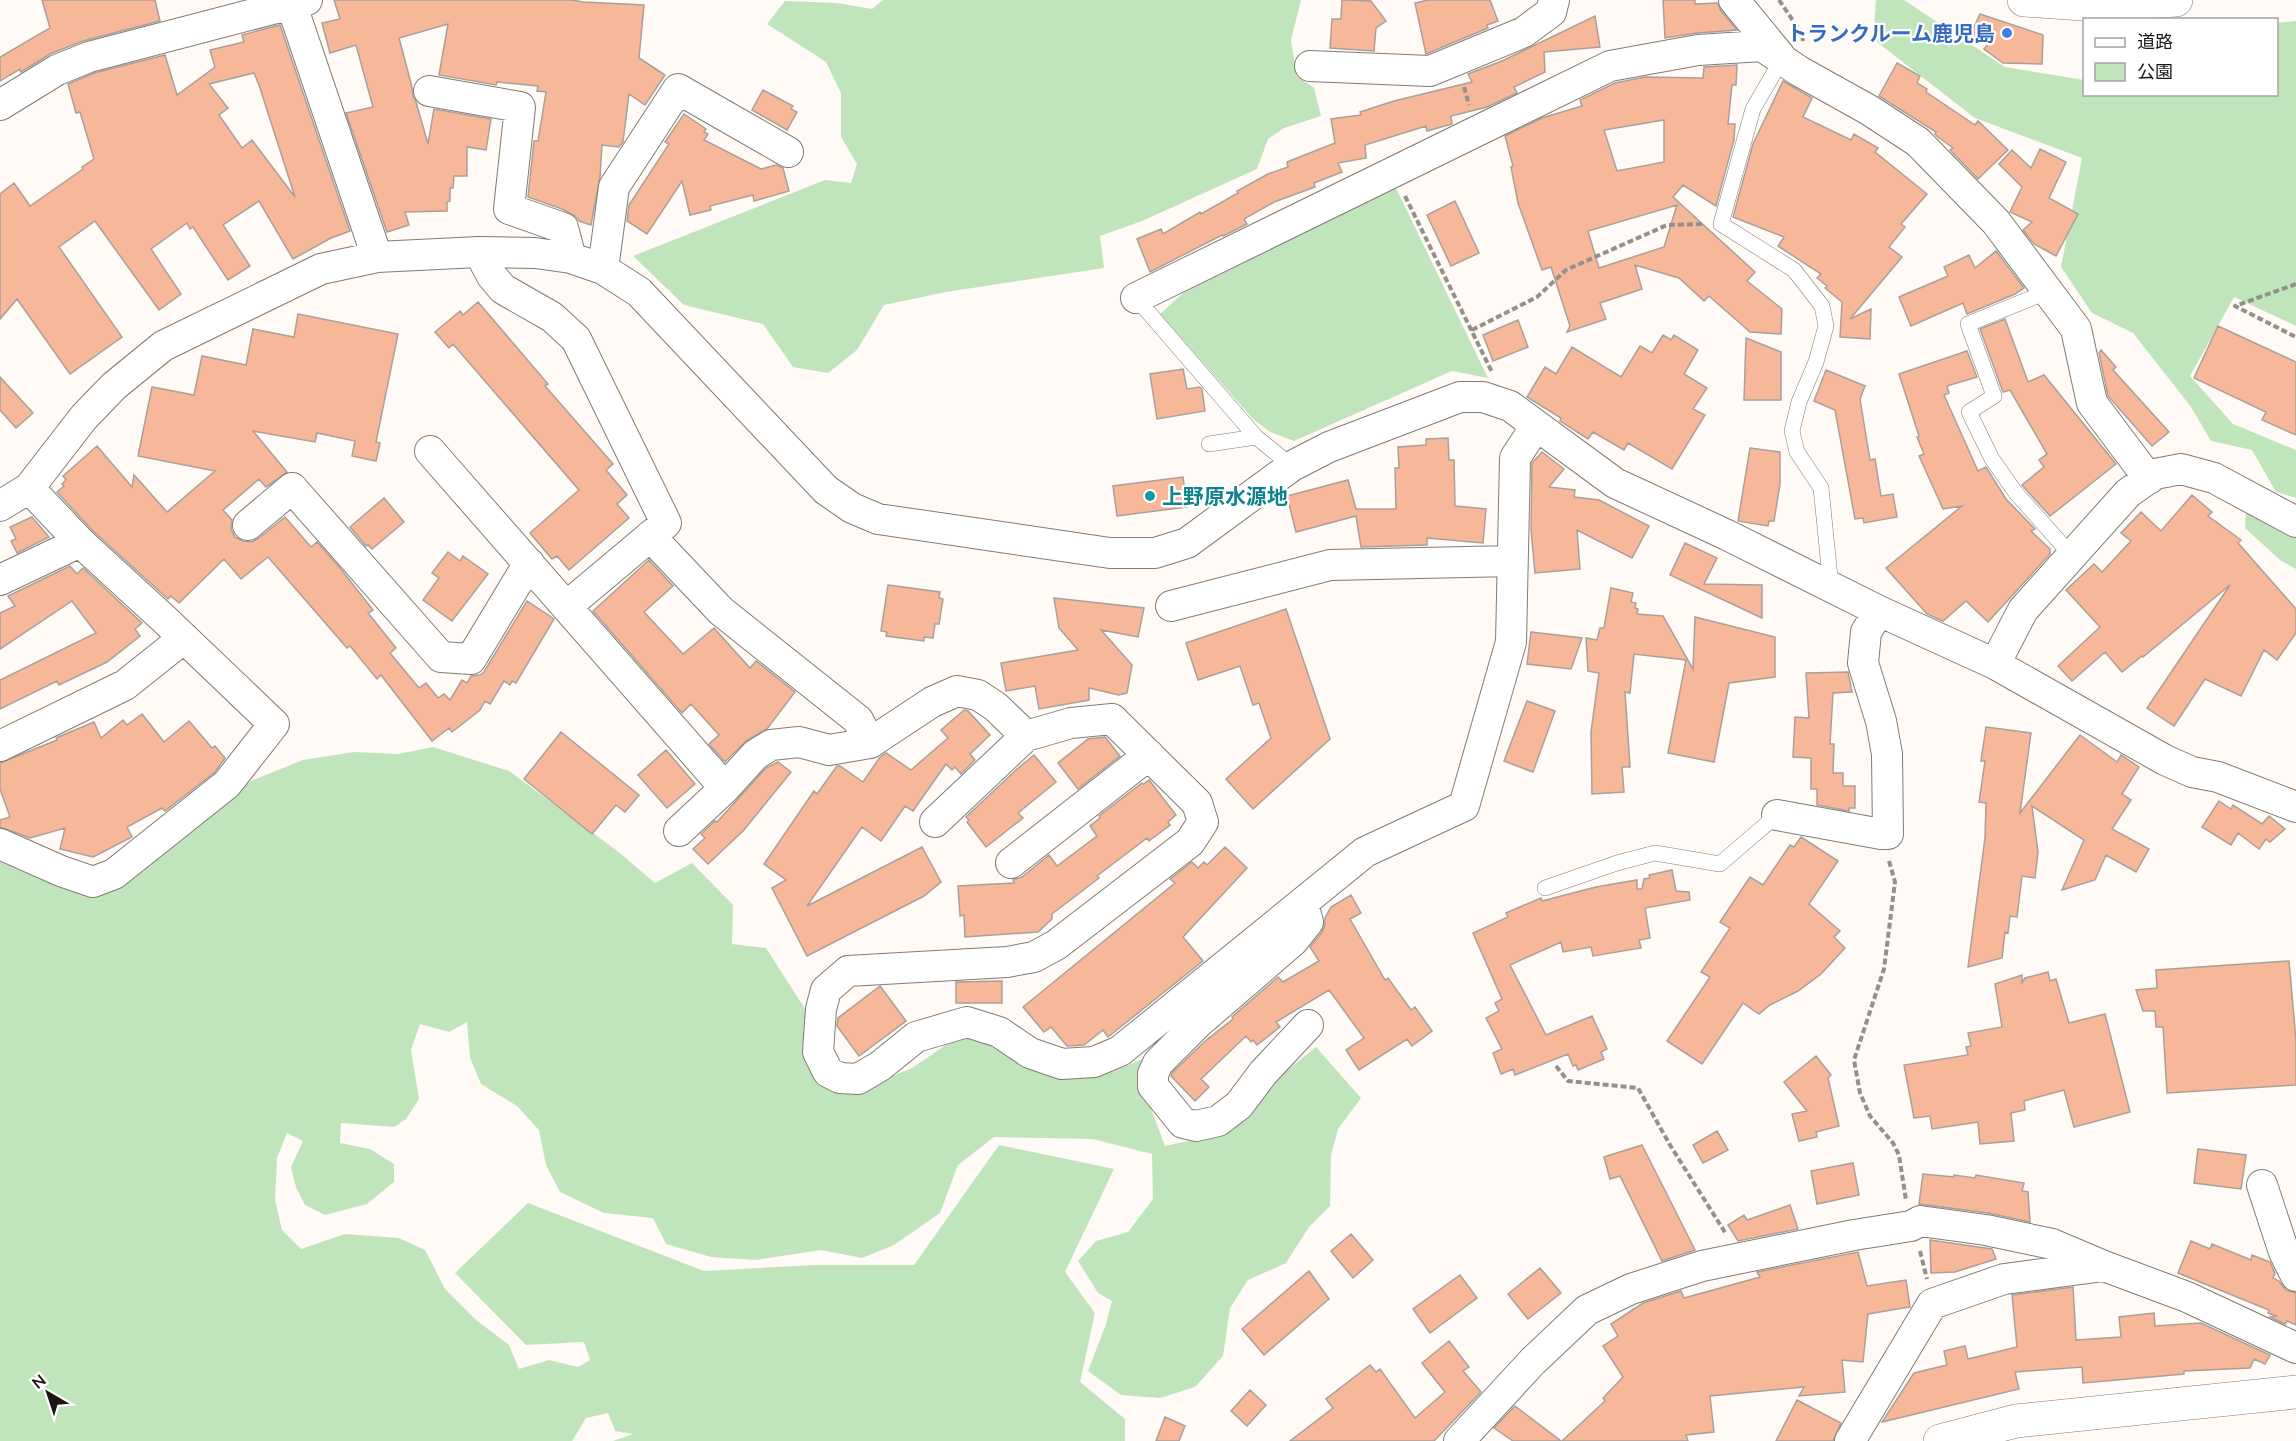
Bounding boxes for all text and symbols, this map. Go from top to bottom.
legend [2083,18,2278,96]
place label: トランクルーム鹿児島 [1786,20,1995,46]
marker: トランクルーム鹿児島 [2000,26,2014,40]
text: 道路 [2137,30,2173,53]
text: 公園 [2137,60,2173,83]
place label: 上野原水源地 [1162,483,1288,509]
marker: 上野原水源地 [1143,489,1157,503]
north arrow [18,1363,78,1423]
text: N [28,1370,50,1393]

